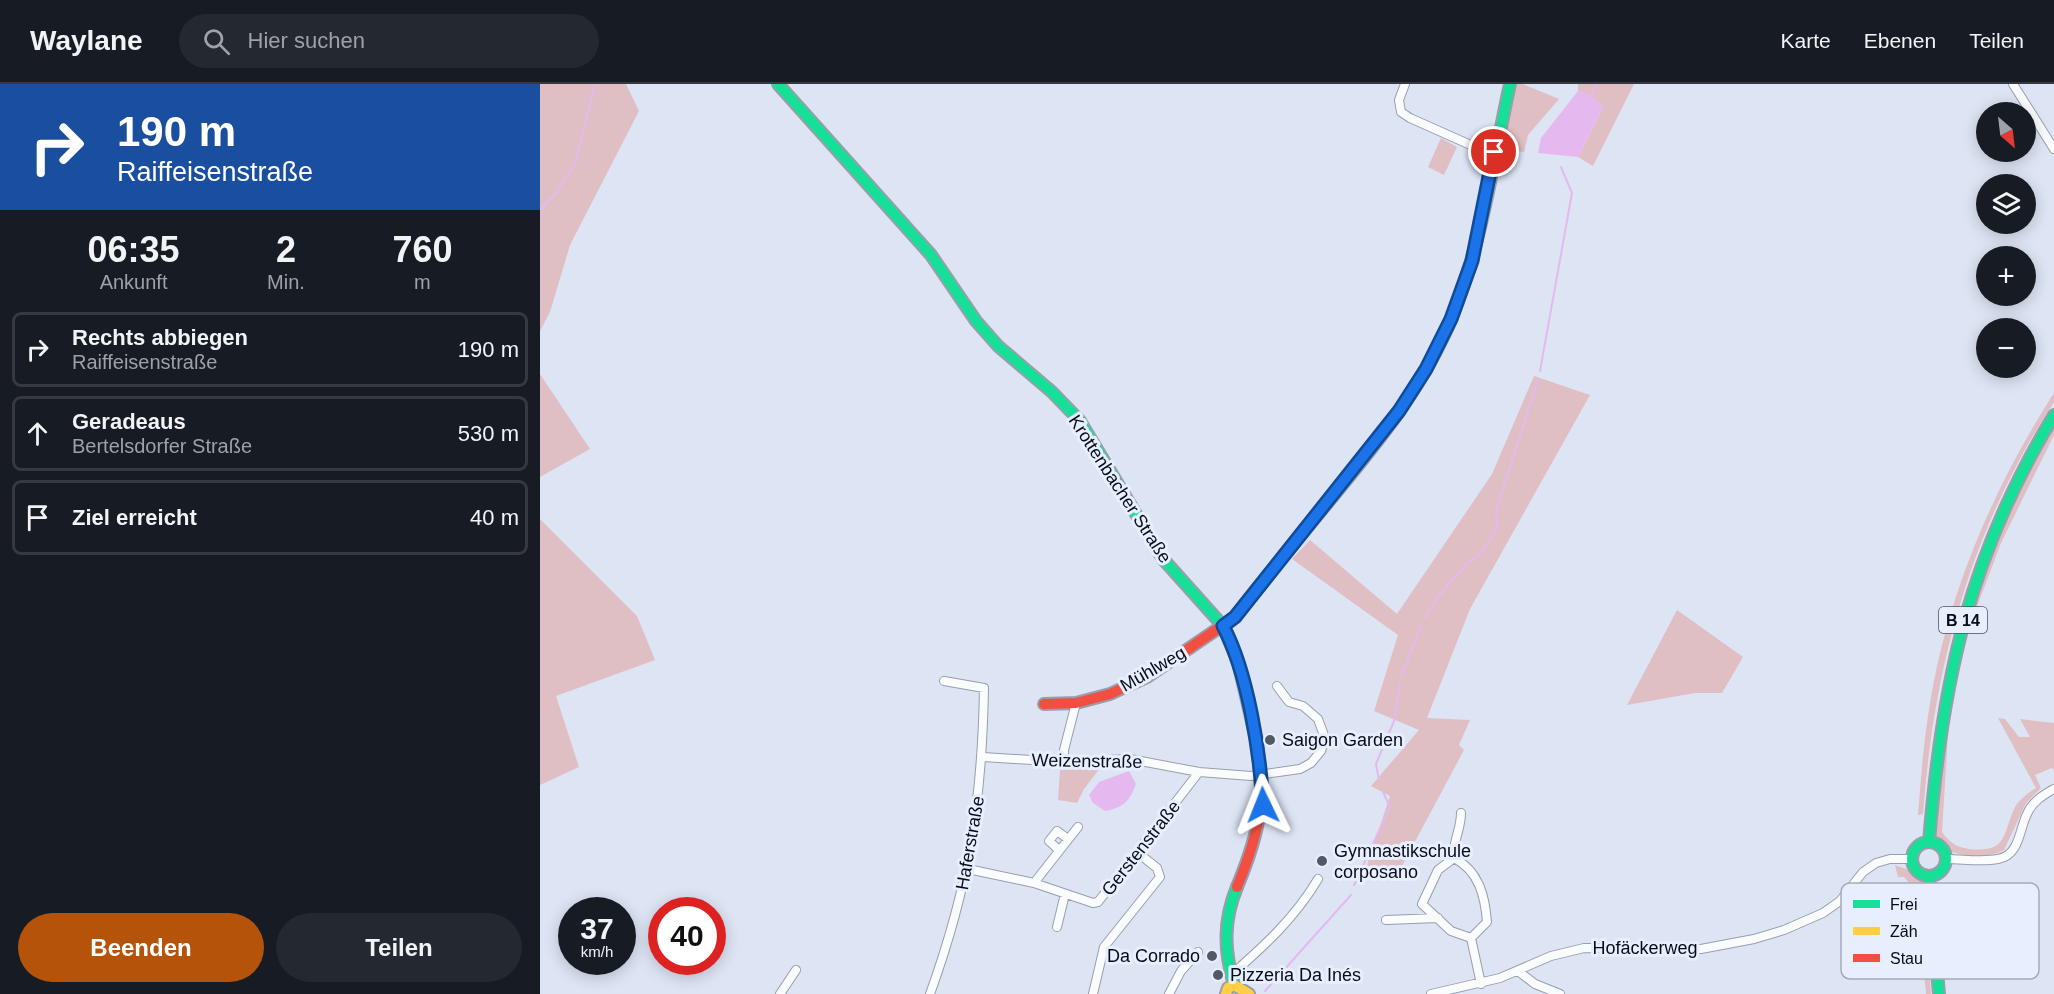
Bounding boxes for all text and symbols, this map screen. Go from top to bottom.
search box [179,14,599,68]
text: Waylane [30,25,143,56]
icon: search [200,25,233,58]
text: Hier suchen [248,28,365,53]
text: Karte [1781,29,1831,52]
text: Ebenen [1864,29,1936,52]
text: Teilen [1969,29,2024,52]
north arrow [1976,102,2036,162]
map controls [1976,102,2036,378]
icon: right [18,108,96,186]
text: 190 m [117,108,236,155]
pin [1468,126,1519,177]
icon: arrive [1477,135,1510,168]
text: Raiffeisenstraße [117,157,313,187]
button: layers [1976,174,2036,234]
text: 06:35 [88,229,180,270]
text: 2 [276,229,296,270]
text: 760 [392,229,452,270]
button: + [1976,246,2036,306]
text: Ankunft [100,271,167,293]
text: Min. [267,271,305,293]
text: m [414,271,431,293]
button: − [1976,318,2036,378]
text: Rechts abbiegen [72,325,248,350]
icon: right [21,333,54,366]
text: 190 m [458,337,519,362]
text: Raiffeisenstraße [72,351,217,373]
text: Geradeaus [72,409,186,434]
street label: Krottenbacher Straße [1065,411,1175,567]
icon: ahead [21,417,54,450]
text: 530 m [458,421,519,446]
text: Bertelsdorfer Straße [72,435,252,457]
icon: arrive [21,501,54,534]
text: Ziel erreicht [72,505,197,530]
text: 40 m [470,505,519,530]
road number: B 14 [1939,607,1987,633]
street label: Mühlweg [1117,642,1189,696]
place label: Saigon Garden [1282,730,1403,750]
marker: Saigon Garden [1263,733,1277,747]
street label: Weizenstraße [1031,750,1143,772]
position arrow [1231,773,1295,837]
street label: Haferstraße [952,794,988,892]
street label: Gerstenstraße [1098,797,1184,899]
place label: Gymnastikschule corposano [1334,841,1471,882]
marker: Gymnastikschule corposano [1315,854,1329,868]
legend [1841,883,2039,979]
text: Frei [1890,896,1918,913]
speed limit sign: 40 [648,897,726,975]
text: 37 [580,912,614,945]
button: Beenden [18,913,264,982]
button: Teilen [276,913,522,982]
text: Zäh [1890,923,1918,940]
street label: Hofäckerweg [1592,938,1698,958]
text: km/h [581,943,613,960]
place label: Da Corrado [1107,946,1200,966]
marker: Da Corrado [1205,949,1219,963]
text: Stau [1890,950,1923,967]
place label: Pizzeria Da Inés [1230,965,1361,985]
marker: Pizzeria Da Inés [1211,968,1225,982]

